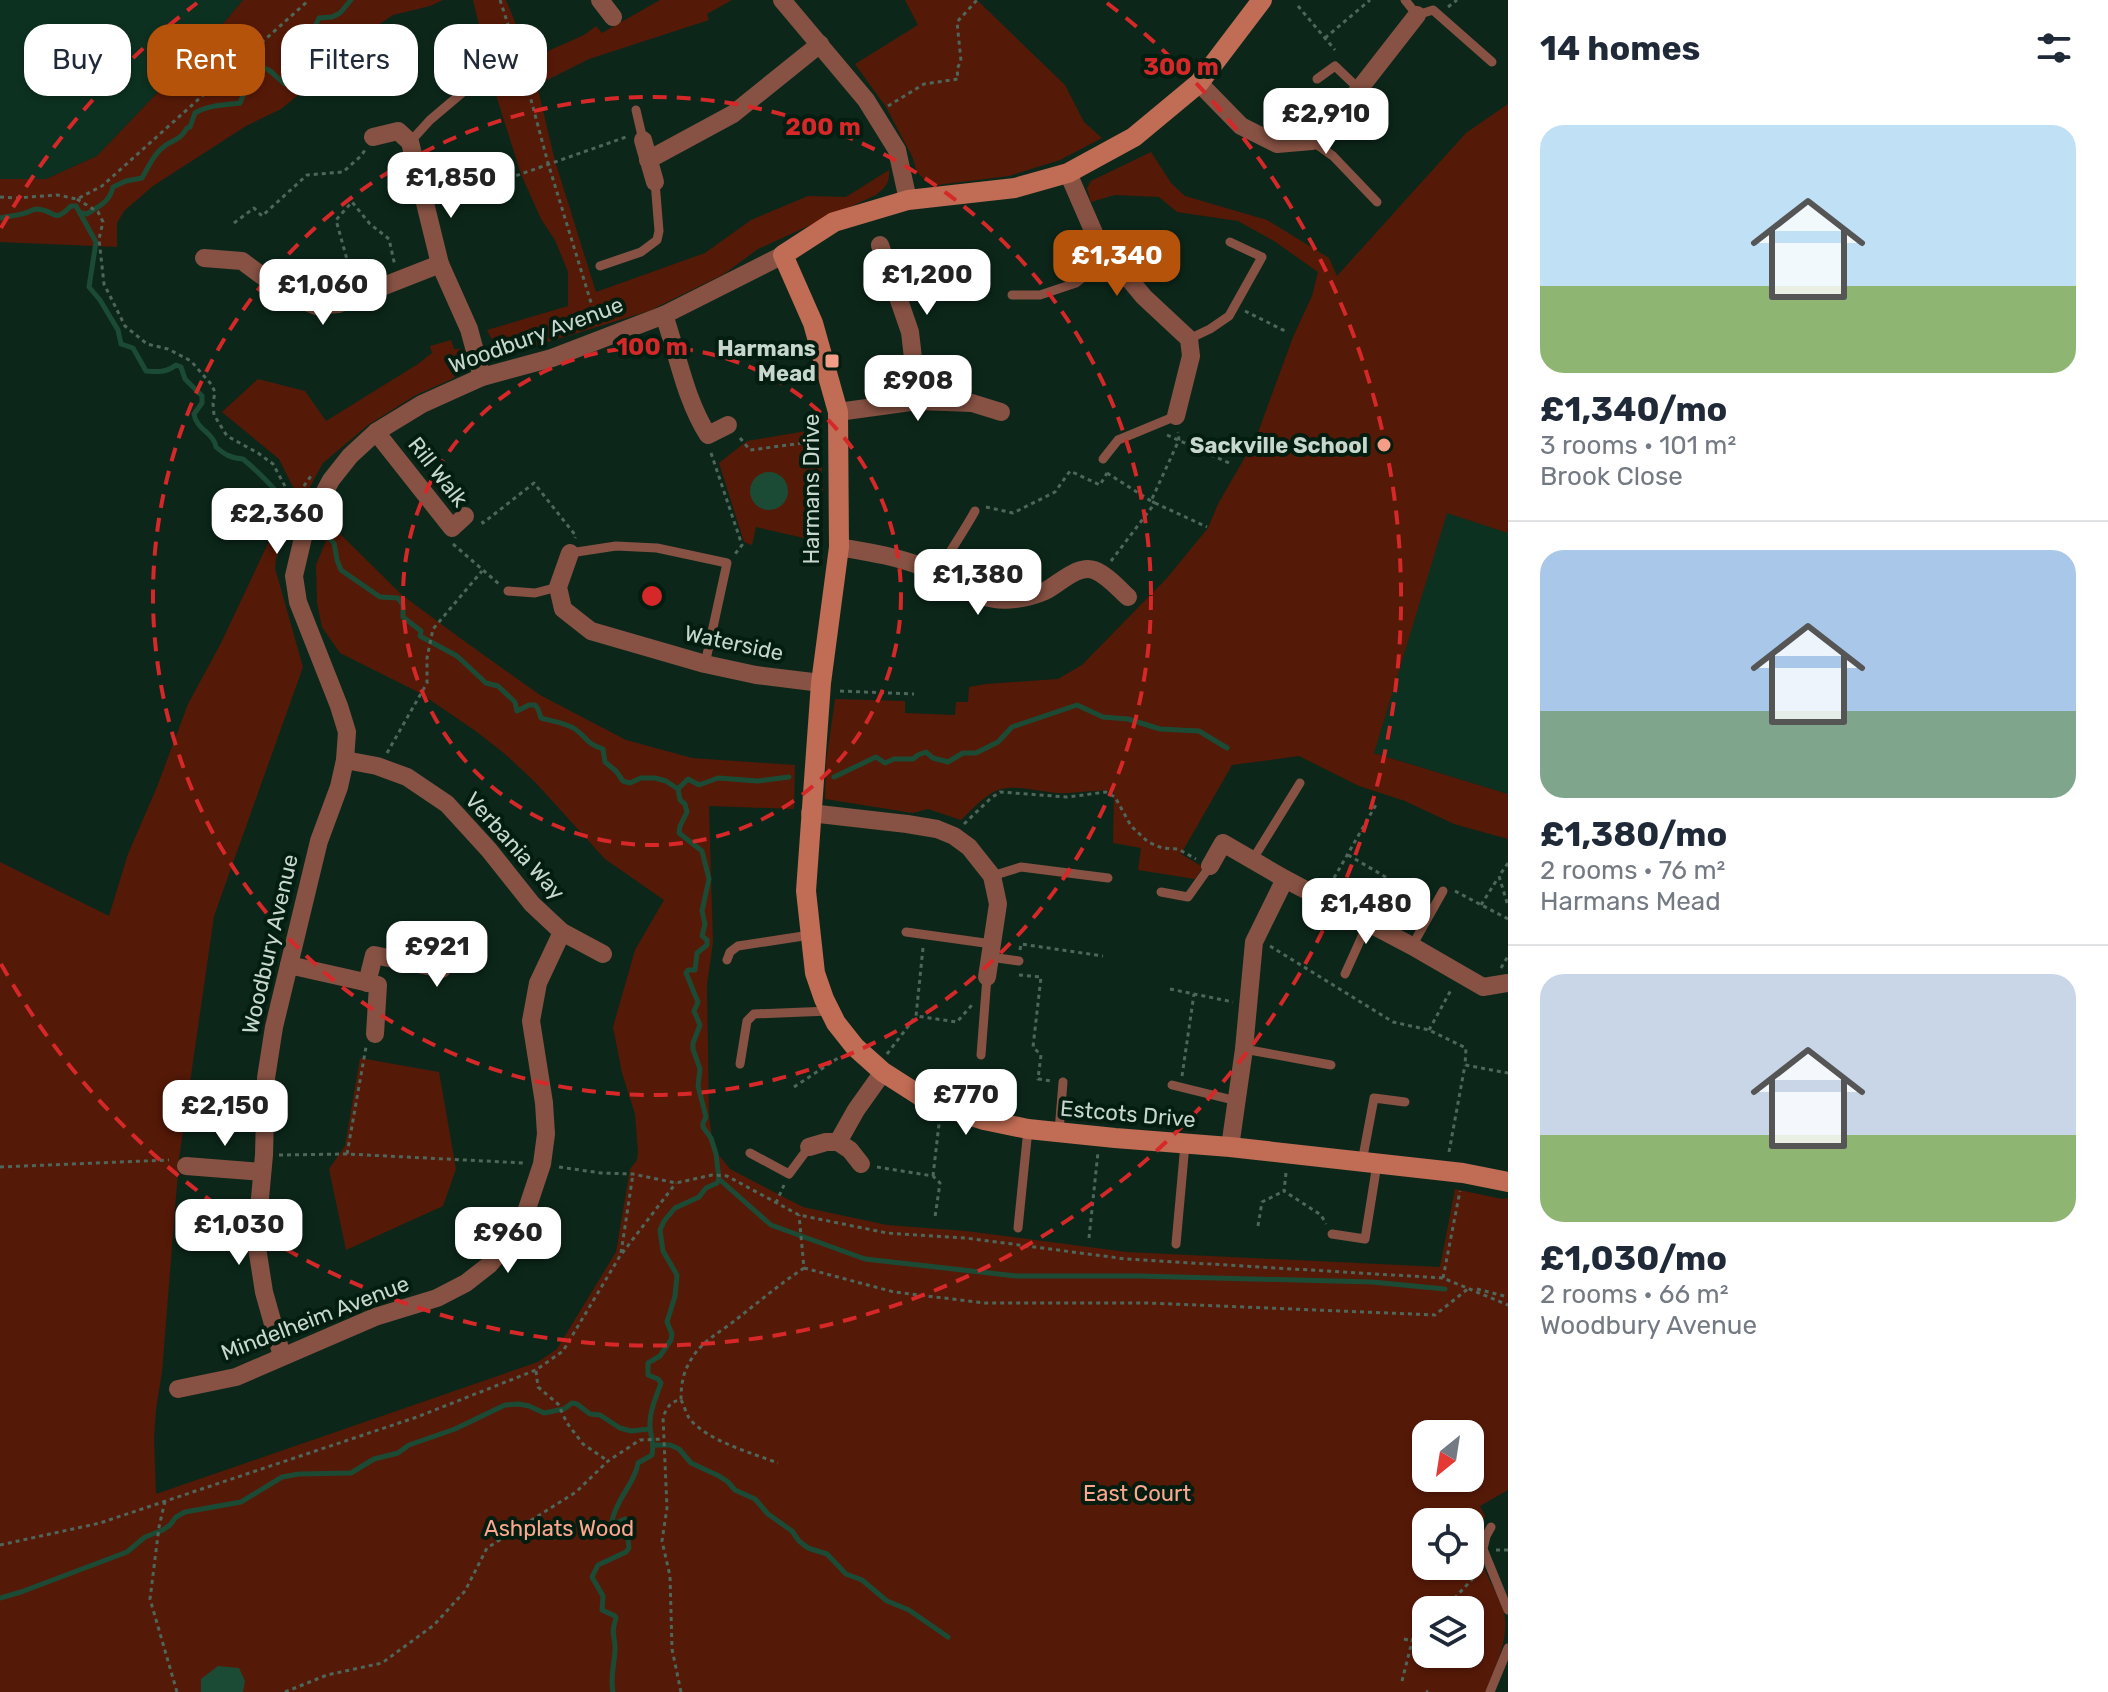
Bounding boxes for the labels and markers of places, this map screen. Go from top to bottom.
pin: £2,910 [1261,88,1391,156]
pin: £1,850 [386,152,516,220]
pin: £1,340 [1052,230,1182,298]
pin: £1,200 [862,249,992,317]
pin: £1,060 [258,259,388,327]
place label: Harmans Mead [717,335,816,387]
marker: Harmans Mead [823,352,841,370]
pin: £908 [871,355,965,423]
place label: Sackville School [1190,432,1368,459]
marker: Sackville School [1375,436,1393,454]
pin: £2,360 [212,488,342,556]
pin: £1,380 [913,549,1043,617]
centre of rings [638,582,666,610]
pin: £1,480 [1301,878,1431,946]
pin: £921 [390,921,484,989]
pin: £770 [919,1069,1013,1137]
pin: £2,150 [160,1080,290,1148]
pin: £1,030 [174,1199,304,1267]
pin: £960 [461,1207,555,1275]

